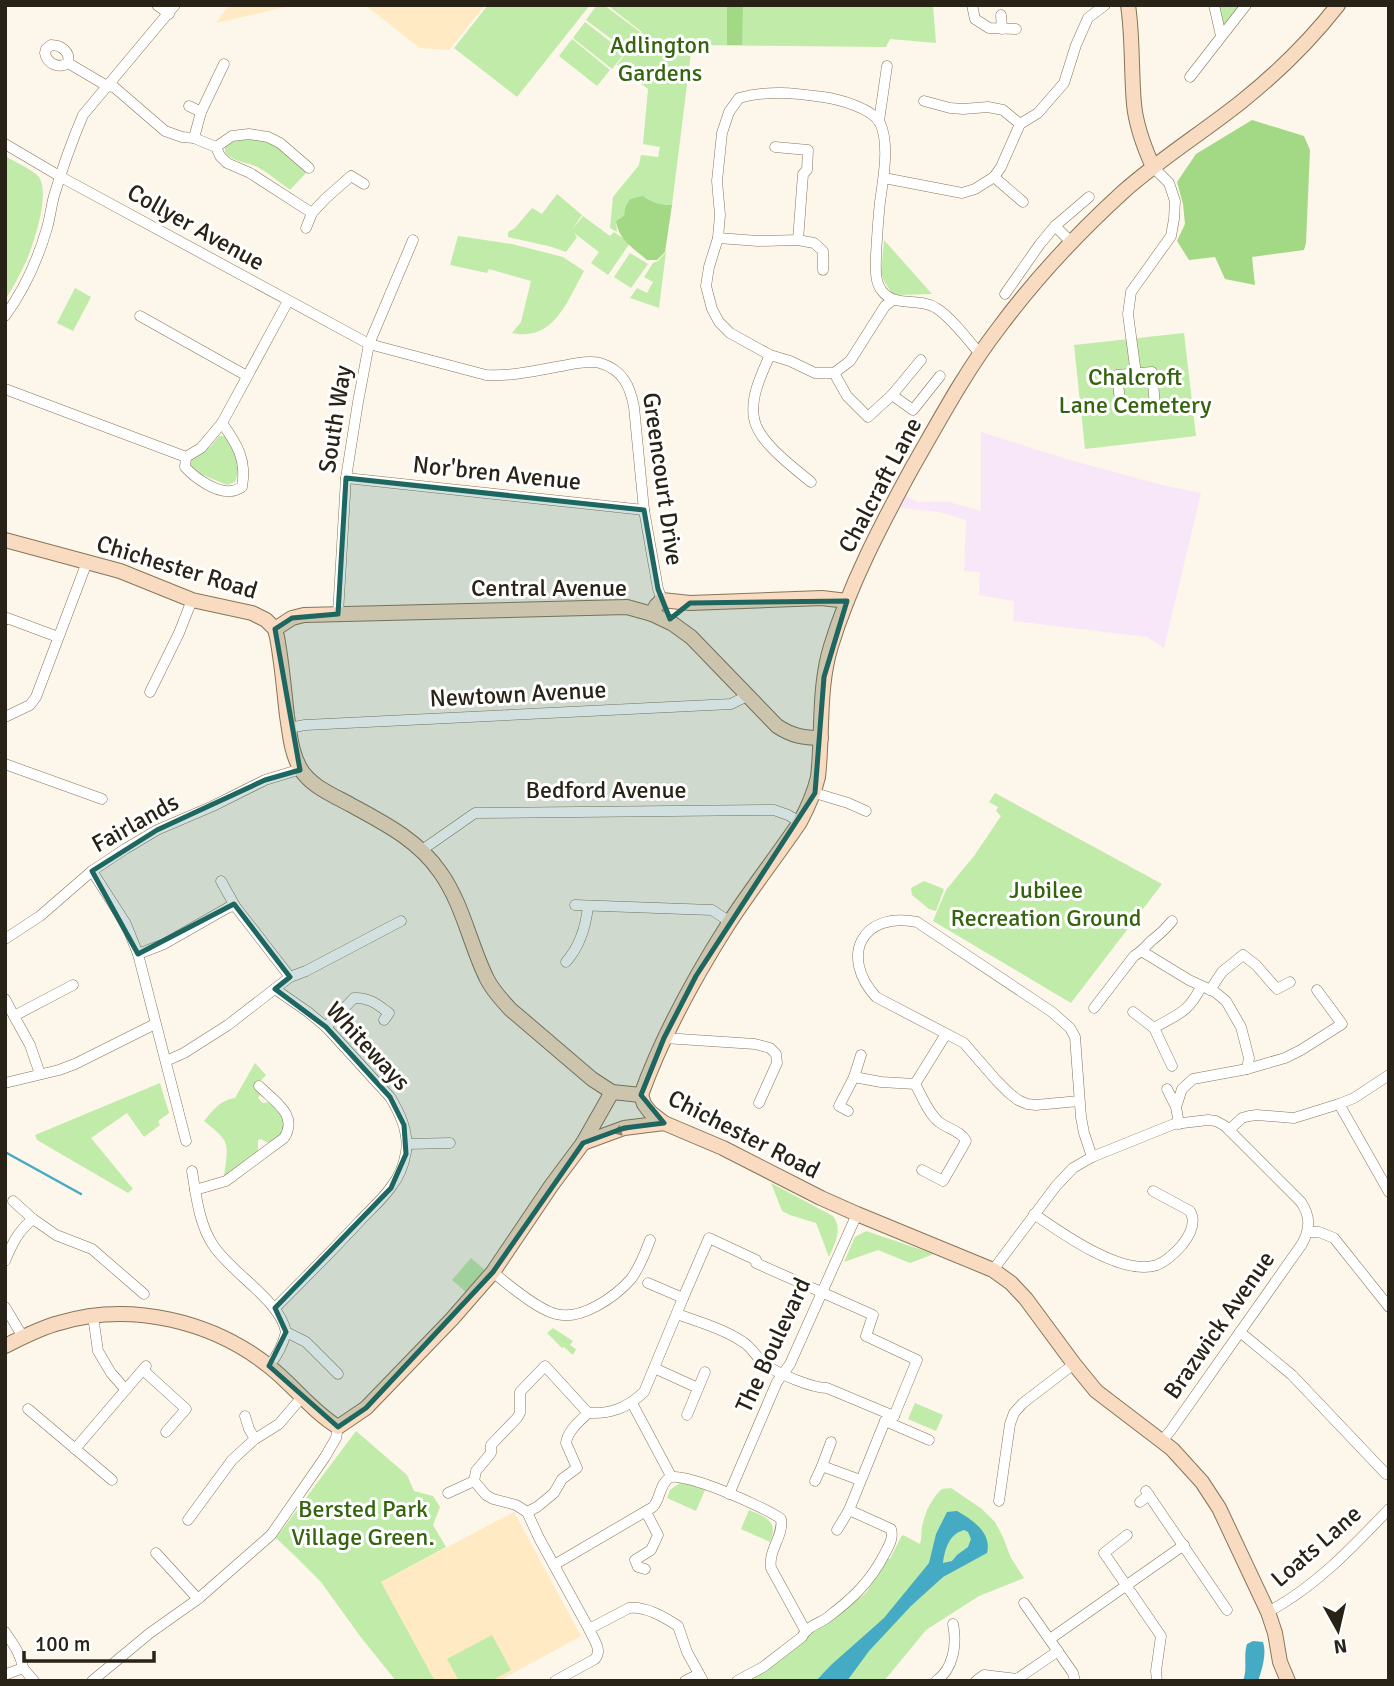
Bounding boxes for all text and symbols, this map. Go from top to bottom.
park label: Adlington Gardens [610,30,710,88]
street label: Collyer Avenue [122,177,270,277]
park label: Chalcroft Lane Cemetery [1058,362,1212,420]
street label: South Way [312,363,358,475]
street label: Greencourt Drive [636,391,690,567]
street label: Chalcraft Lane [832,412,928,558]
street label: Nor'bren Avenue [411,449,583,497]
street label: Chichester Road [93,528,261,606]
street label: Central Avenue [471,573,627,603]
street label: Newtown Avenue [429,674,607,714]
street label: Bedford Avenue [525,775,687,805]
street label: Fairlands [86,787,184,859]
park label: Jubilee Recreation Ground [951,875,1141,933]
street label: Whiteways [319,995,417,1097]
street label: Chichester Road [663,1083,825,1185]
one-way arrow [611,1125,633,1136]
street label: Brazwick Avenue [1157,1245,1281,1405]
street label: The Boulevard [729,1273,817,1417]
park label: Bersted Park Village Green. [291,1494,435,1552]
street label: Loats Lane [1265,1499,1367,1593]
north arrow [1303,1595,1373,1665]
scale bar [24,1620,154,1664]
text: 100 m [35,1631,90,1657]
text: N [1332,1633,1348,1659]

